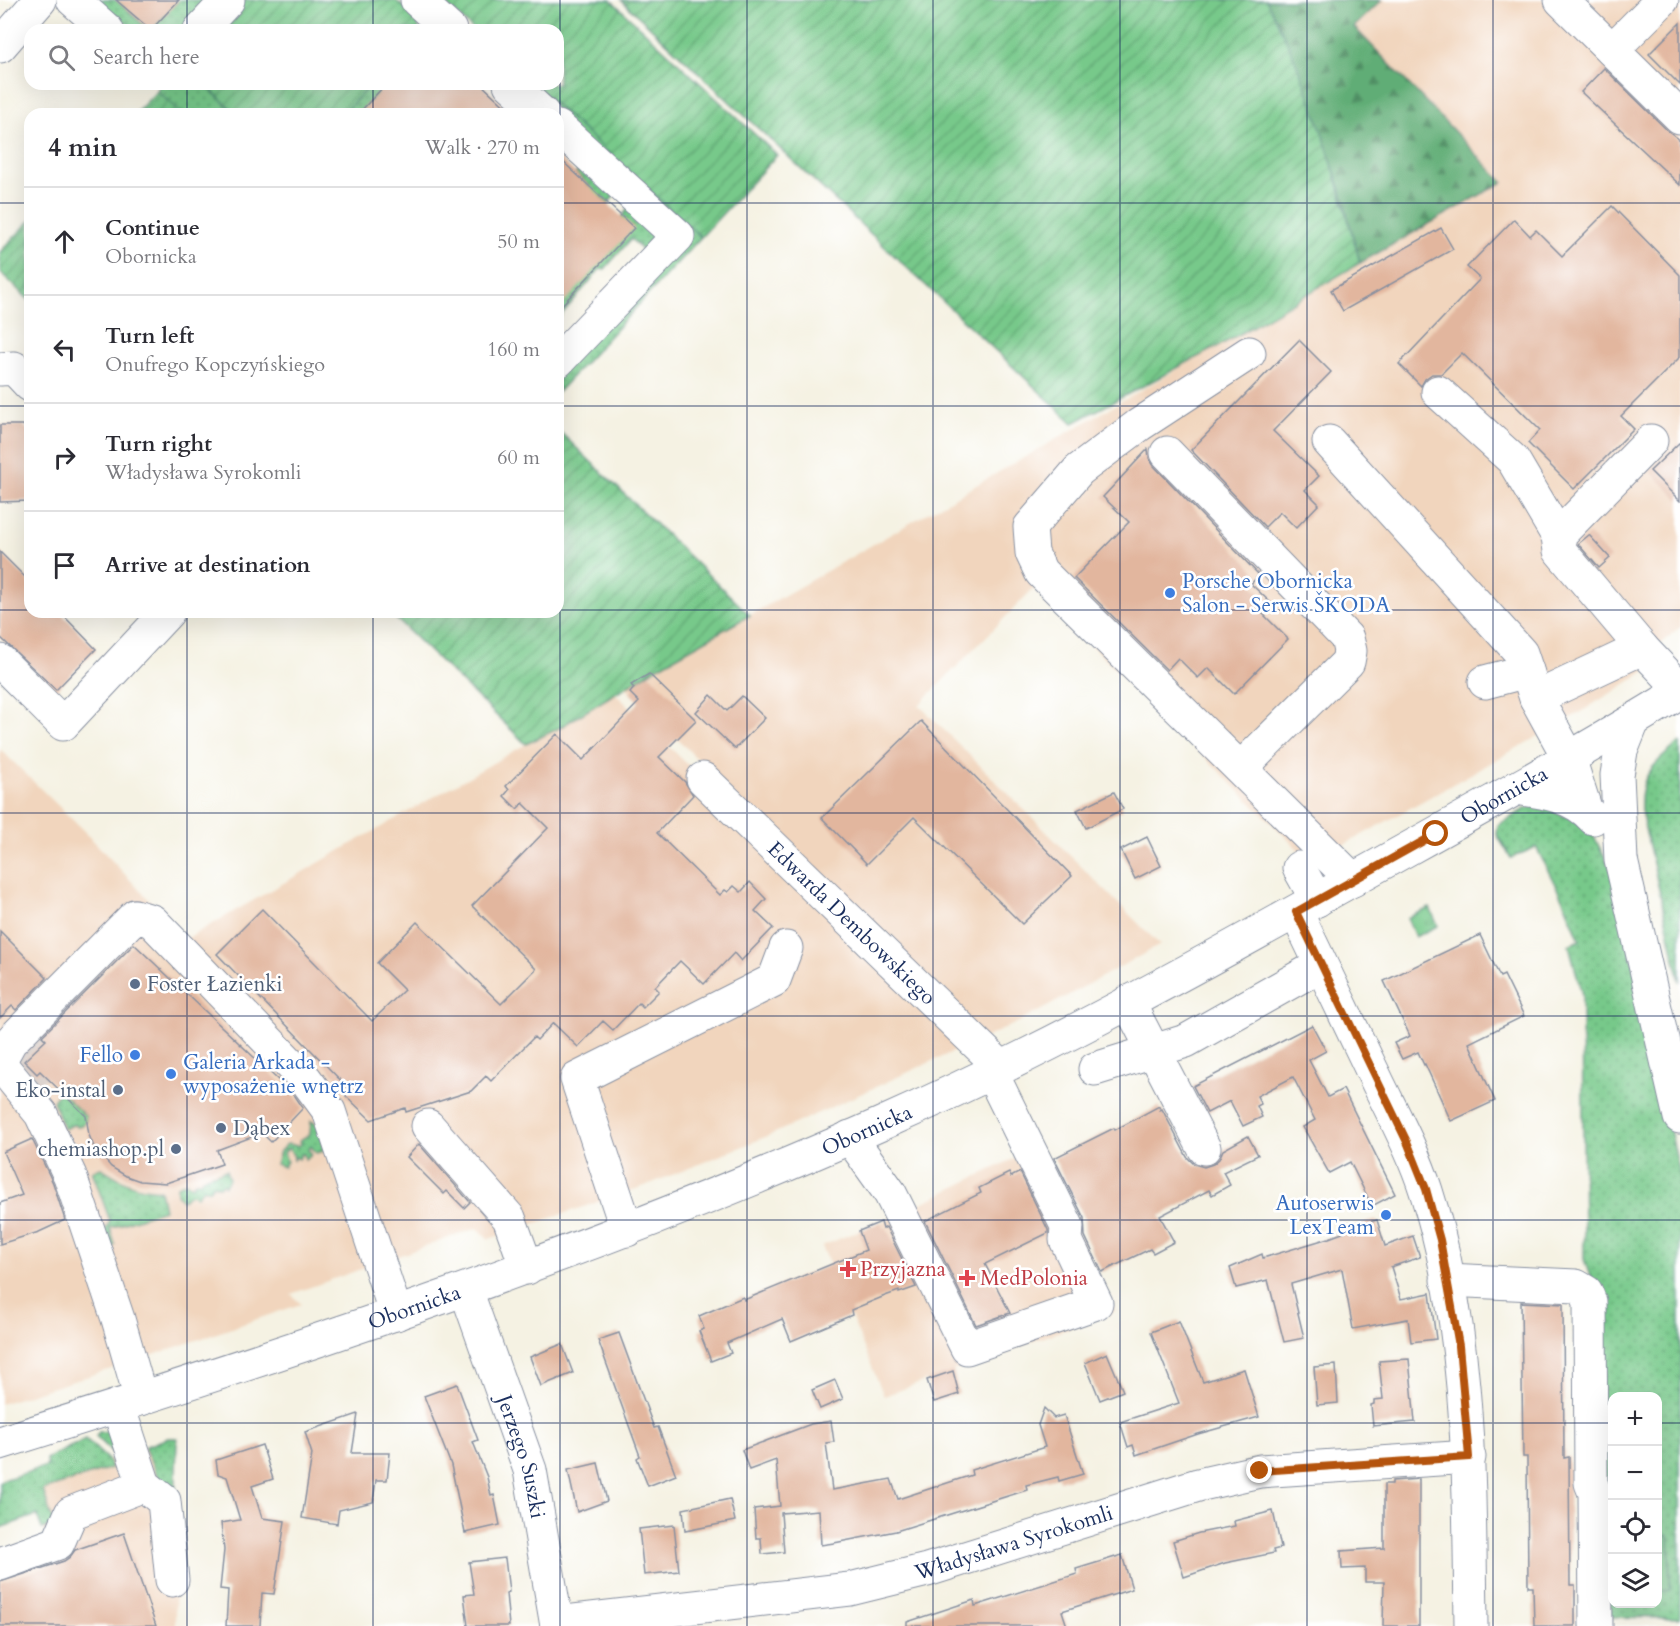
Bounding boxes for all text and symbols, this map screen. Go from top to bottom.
search box [24,24,564,90]
icon: search [45,41,78,74]
text: Search here [93,42,200,72]
text: 4 min [48,130,117,165]
text: Walk · 270 m [425,134,540,161]
text: Continue [105,213,200,243]
icon: ahead [48,225,81,258]
text: 50 m [497,228,540,255]
text: Obornicka [105,243,197,270]
text: Turn left [105,321,194,351]
icon: left [48,333,81,366]
text: 160 m [487,336,540,363]
text: Onufrego Kopczyńskiego [105,351,325,378]
text: Turn right [105,429,212,459]
icon: right [48,441,81,474]
text: 60 m [497,444,540,471]
text: Władysława Syrokomli [105,459,301,486]
icon: arrive [48,549,81,582]
text: Arrive at destination [105,550,310,580]
place label: Porsche Obornicka Salon - Serwis ŠKODA [1182,567,1390,620]
marker: Porsche Obornicka Salon - Serwis ŠKODA [1163,586,1177,600]
street label: Obornicka [1455,759,1553,832]
route start [1422,820,1448,846]
street label: Edwarda Dembowskiego [761,835,942,1012]
place label: Foster Łazienki [147,970,283,999]
marker: Foster Łazienki [128,977,142,991]
place label: Fello [79,1041,123,1070]
marker: Fello [128,1048,142,1062]
place label: Galeria Arkada - wyposażenie wnętrz [183,1048,364,1101]
marker: Galeria Arkada - wyposażenie wnętrz [164,1067,178,1081]
place label: Eko-instal [15,1076,106,1105]
marker: Eko-instal [111,1083,125,1097]
street label: Obornicka [817,1098,917,1163]
place label: Dąbex [233,1114,291,1143]
marker: Dąbex [214,1121,228,1135]
place label: chemiashop.pl [38,1135,164,1164]
marker: chemiashop.pl [169,1142,183,1156]
place label: Autoserwis LexTeam [1276,1189,1374,1242]
marker: Autoserwis LexTeam [1379,1208,1393,1222]
place label: Przyjazna [860,1255,946,1284]
marker: Przyjazna [841,1262,855,1276]
place label: MedPolonia [980,1264,1088,1293]
marker: MedPolonia [958,1269,976,1287]
street label: Obornicka [364,1278,465,1337]
street label: Jerzego Suszki [488,1388,552,1521]
map controls [1608,1392,1662,1608]
button: + [1608,1392,1662,1446]
button: − [1608,1446,1662,1500]
route end [1246,1457,1272,1483]
street label: Władysława Syrokomli [911,1499,1117,1588]
button: locate [1608,1500,1662,1554]
button: layers [1608,1554,1662,1608]

